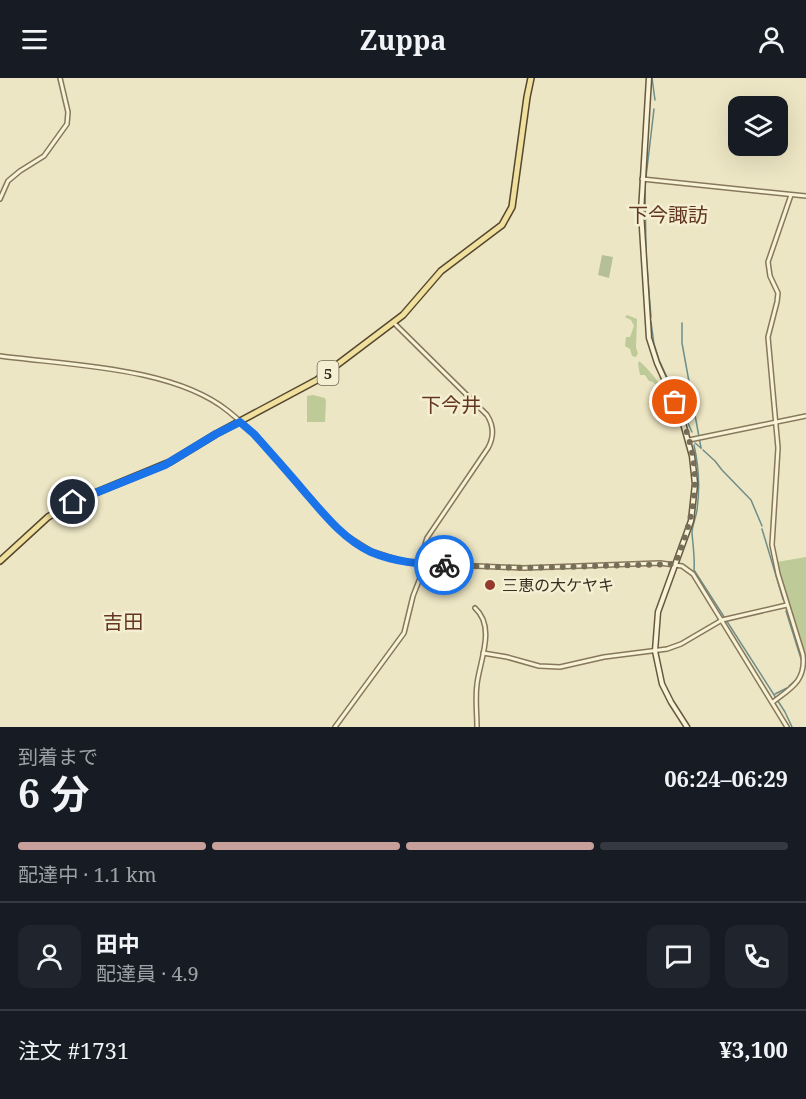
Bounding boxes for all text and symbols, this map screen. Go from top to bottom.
text: Zuppa [359,21,447,58]
icon: menu [18,23,51,56]
icon: person [755,23,788,56]
map controls [728,96,788,156]
button: layers [728,96,788,156]
district label: 下今諏訪 [628,201,708,228]
road number: 5 [318,361,338,385]
pin [649,376,700,427]
icon: bag [658,385,691,418]
district label: 下今井 [421,391,481,418]
pin [47,476,98,527]
icon: home [56,485,89,518]
courier [414,535,474,595]
icon: bike [428,549,461,582]
place label: 三恵の大ケヤキ [502,574,614,596]
marker: 三恵の大ケヤキ [483,578,497,592]
district label: 吉田 [103,608,143,635]
text: 到着まで [18,743,98,770]
text: 06:24–06:29 [664,763,788,793]
text: 6 分 [18,766,89,819]
text: 配達中 · 1.1 km [18,861,157,888]
button: person [18,925,81,988]
button: chat [647,925,710,988]
button: phone [725,925,788,988]
text: 田中 [96,928,140,958]
text: 配達員 · 4.9 [96,960,199,987]
text: ¥3,100 [719,1034,788,1064]
text: 注文 #1731 [18,1035,129,1065]

